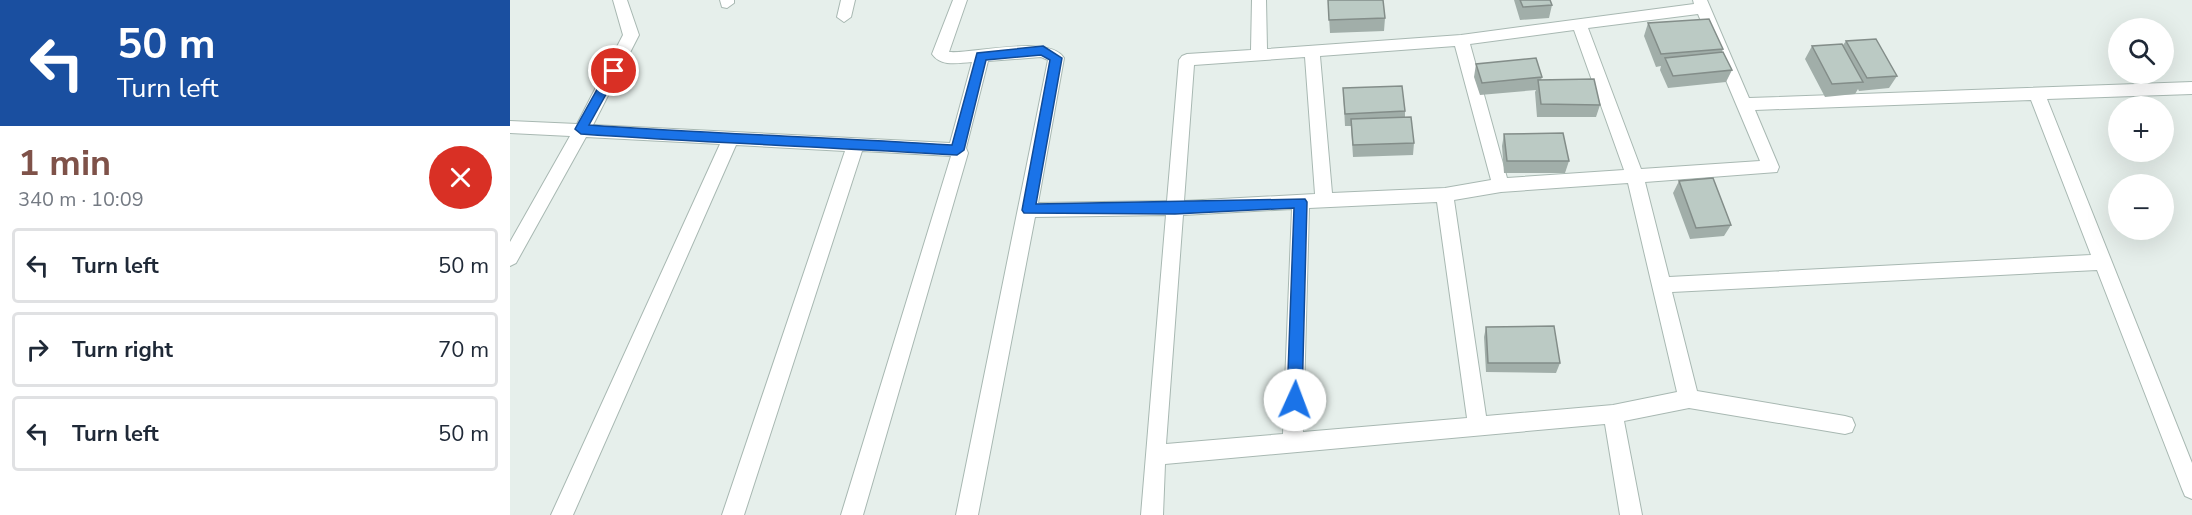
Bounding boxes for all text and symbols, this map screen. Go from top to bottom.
text: 50 m [117,16,216,73]
map controls [2108,18,2174,240]
button: search [2108,18,2174,84]
icon: left [18,24,96,102]
pin [588,45,639,96]
icon: arrive [597,54,630,87]
text: Turn left [117,70,218,107]
button: + [2108,96,2174,162]
text: 1 min [18,139,111,188]
button: close [429,146,492,209]
button: − [2108,174,2174,240]
text: 340 m · 10:09 [18,186,144,213]
icon: left [21,249,54,282]
text: Turn left [72,251,159,281]
text: 50 m [438,251,489,281]
icon: right [21,333,54,366]
text: Turn right [72,335,173,365]
text: 70 m [438,335,489,365]
position arrow [1263,368,1327,432]
icon: left [21,417,54,450]
text: Turn left [72,419,159,449]
text: 50 m [438,419,489,449]

